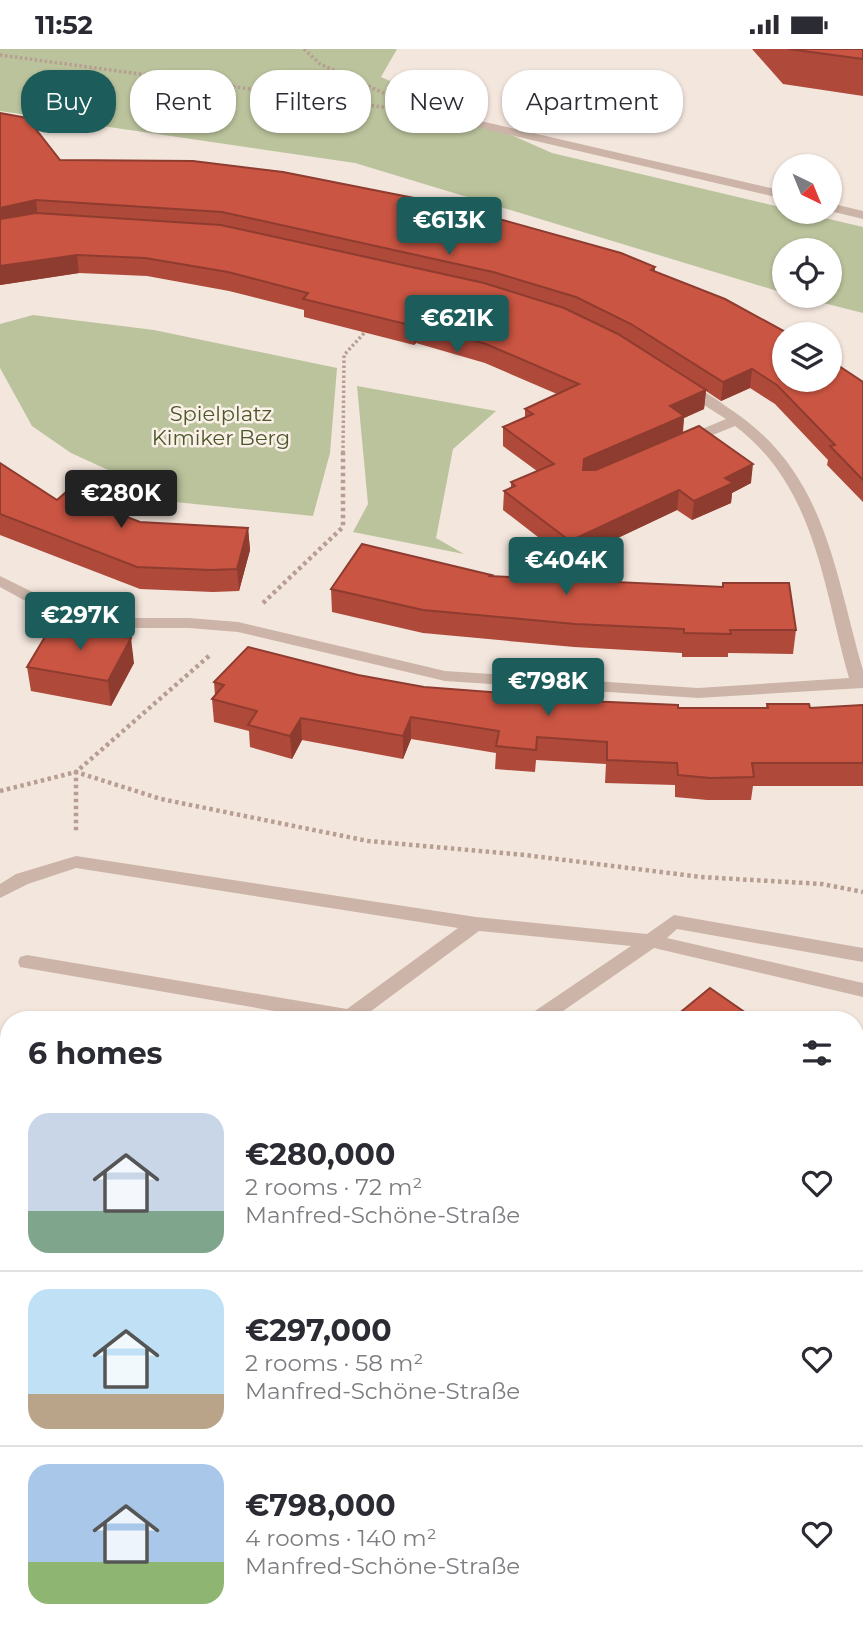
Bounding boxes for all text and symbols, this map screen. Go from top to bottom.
text: 11:52 [35,9,93,41]
chip: Buy [21,70,116,133]
chip: Rent [130,70,236,133]
chip: Filters [250,70,371,133]
chip: New [385,70,488,133]
chip: Apartment [502,70,683,133]
north arrow [772,154,842,224]
map controls [772,154,842,392]
pin: €613K [400,197,498,257]
text: €613K [413,206,485,234]
button: locate [772,238,842,308]
pin: €621K [408,295,506,355]
text: €621K [421,304,493,332]
button: layers [772,322,842,392]
park label: Spielplatz Kimiker Berg [152,401,290,450]
pin: €280K [72,470,170,530]
text: €280K [81,479,161,507]
pin: €404K [517,538,615,597]
text: €404K [525,546,607,574]
pin: €297K [31,593,129,652]
text: €297K [41,601,119,629]
pin: €798K [499,659,597,718]
text: €798K [508,667,588,695]
icon: filters [798,1034,836,1072]
text: 6 homes [28,1035,163,1072]
text: €280,000 [245,1136,395,1173]
icon: home [84,1141,168,1225]
icon: heart [798,1164,836,1202]
text: 2 rooms · 72 m² [245,1173,422,1201]
text: Manfred-Schöne-Straße [245,1201,520,1229]
text: €297,000 [245,1312,392,1349]
icon: home [84,1317,168,1401]
icon: heart [798,1340,836,1378]
text: 2 rooms · 58 m² [245,1349,423,1377]
text: Manfred-Schöne-Straße [245,1377,520,1405]
text: €798,000 [245,1487,396,1524]
icon: home [84,1492,168,1576]
icon: heart [798,1515,836,1553]
text: 4 rooms · 140 m² [245,1524,437,1552]
text: Manfred-Schöne-Straße [245,1552,520,1580]

